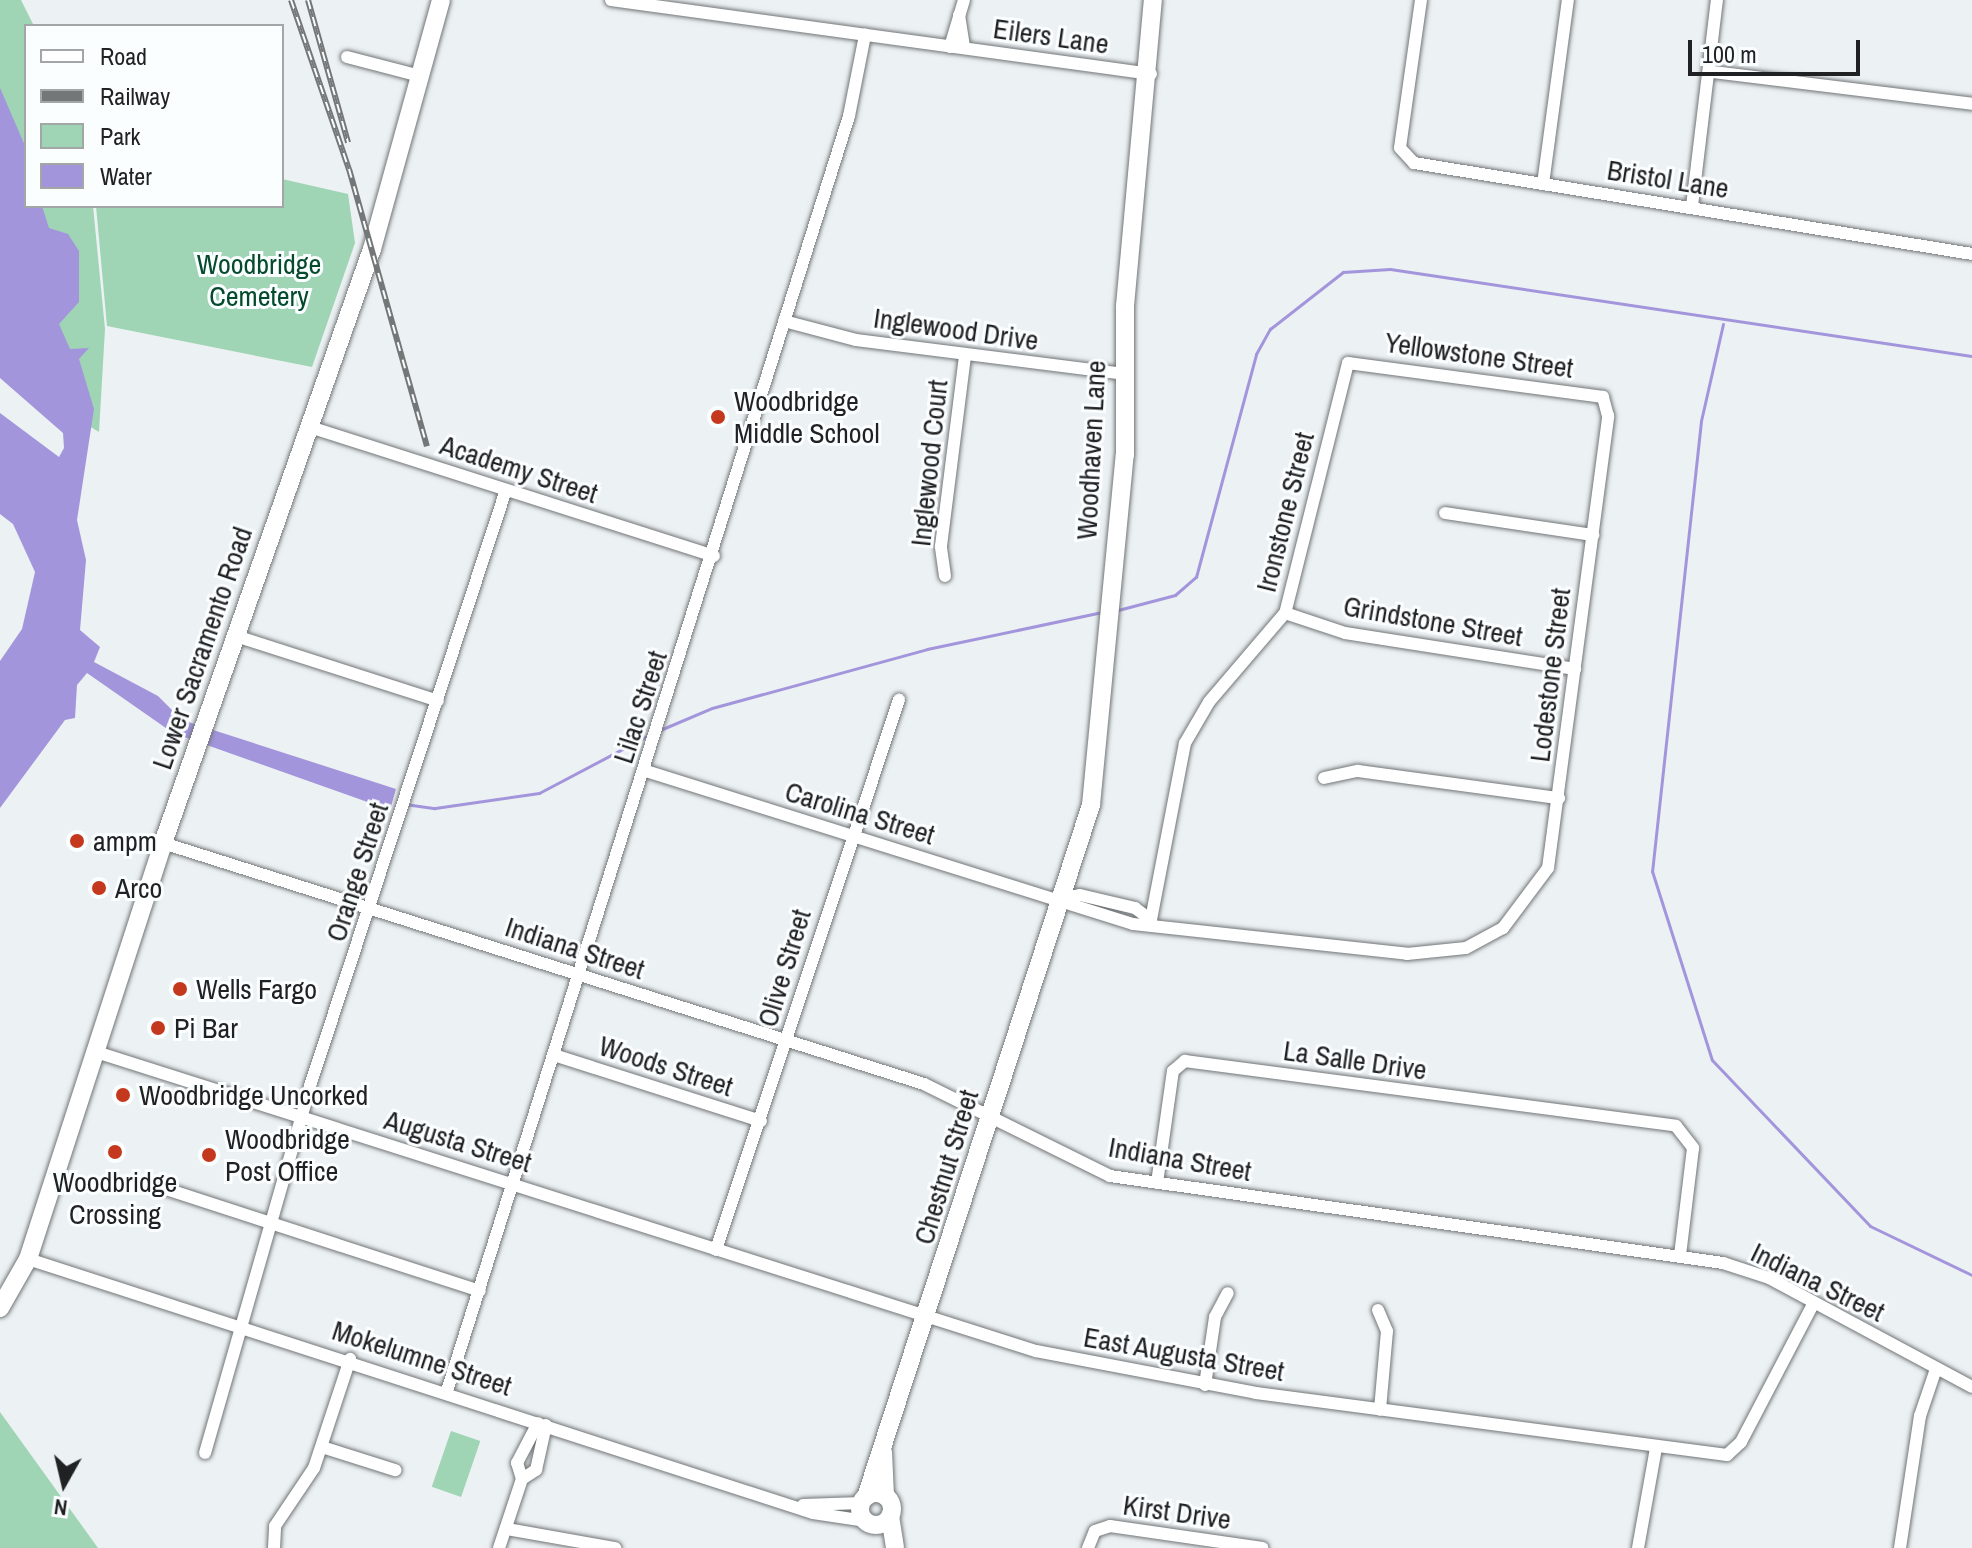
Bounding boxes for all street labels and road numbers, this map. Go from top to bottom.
street label: Eilers Lane [991,11,1111,61]
street label: Bristol Lane [1605,153,1731,205]
street label: Inglewood Drive [872,301,1040,357]
street label: Yellowstone Street [1383,325,1575,385]
street label: Woodhaven Lane [1070,359,1112,541]
street label: Inglewood Court [904,378,954,548]
street label: Academy Street [436,428,602,510]
street label: Ironstone Street [1249,429,1321,595]
street label: Lower Sacramento Road [145,522,259,774]
street label: Lodestone Street [1523,586,1577,764]
street label: Grindstone Street [1341,589,1525,653]
street label: Lilac Street [606,647,674,767]
street label: Carolina Street [781,774,939,852]
street label: Orange Street [319,798,395,946]
street label: Olive Street [750,905,818,1031]
street label: Indiana Street [501,910,649,986]
street label: Woods Street [595,1029,737,1103]
street label: La Salle Drive [1281,1033,1429,1087]
street label: Chestnut Street [907,1086,985,1248]
street label: Augusta Street [380,1103,536,1179]
street label: Indiana Street [1106,1130,1254,1188]
street label: Indiana Street [1746,1235,1890,1329]
street label: Mokelumne Street [328,1313,516,1403]
street label: East Augusta Street [1081,1320,1287,1388]
street label: Kirst Drive [1121,1488,1233,1536]

